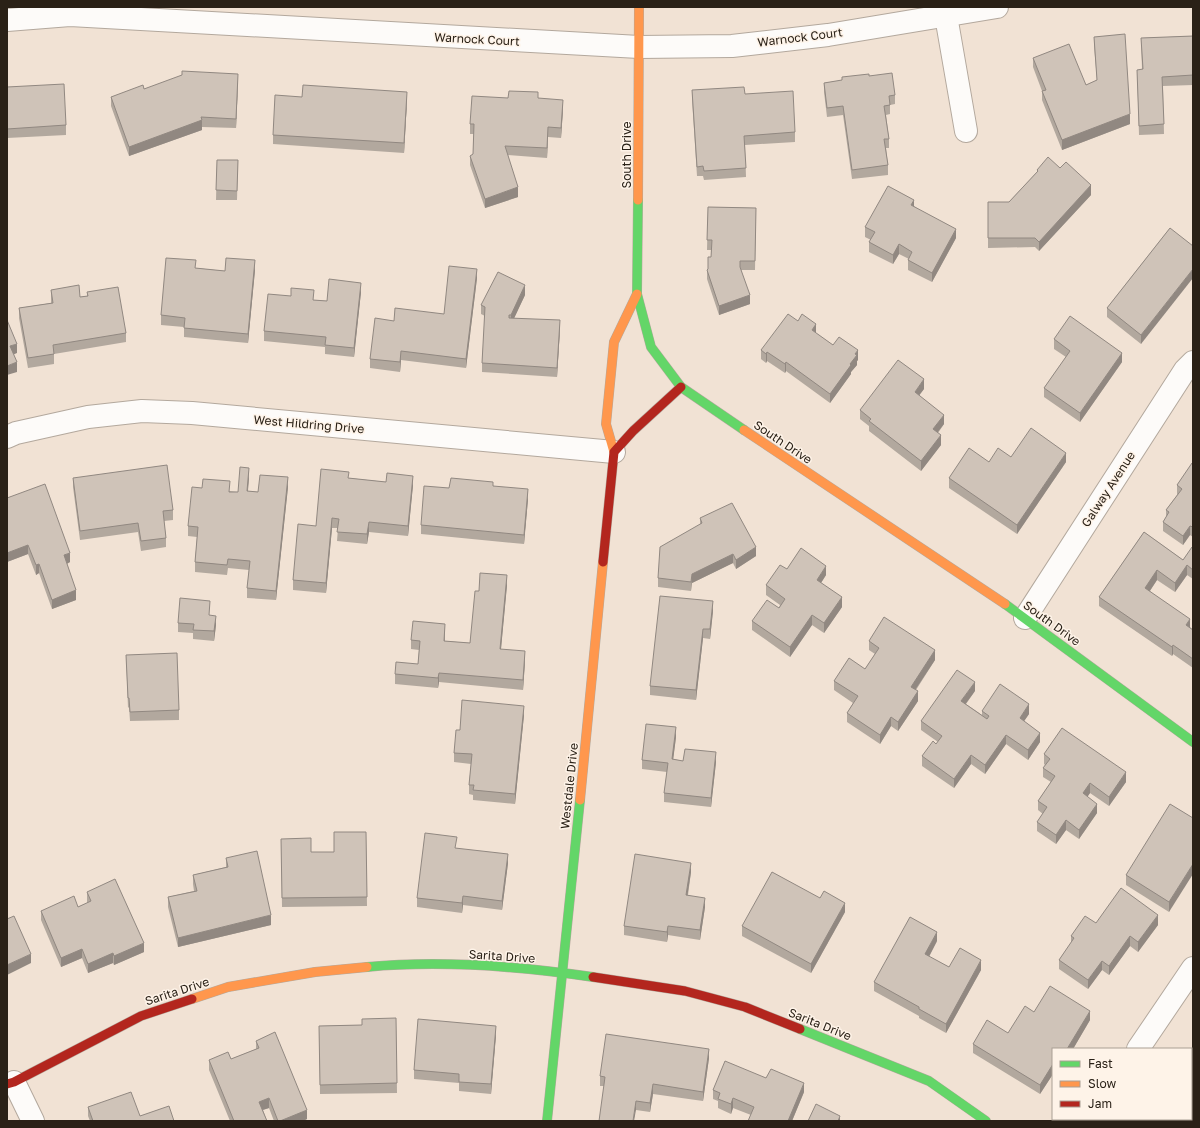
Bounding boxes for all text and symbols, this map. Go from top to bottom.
street label: Warnock Court [757,24,844,50]
street label: Warnock Court [434,29,520,49]
street label: South Drive [619,121,634,189]
street label: West Hildring Drive [253,412,365,436]
street label: South Drive [751,417,815,467]
street label: Galway Avenue [1078,448,1138,530]
street label: South Drive [1020,597,1084,649]
street label: Westdale Drive [557,742,581,830]
street label: Sarita Drive [468,946,536,966]
street label: Sarita Drive [143,974,211,1008]
street label: Sarita Drive [786,1005,854,1043]
legend [1052,1048,1192,1120]
text: Fast [1088,1056,1113,1071]
text: Slow [1088,1076,1116,1091]
text: Jam [1088,1096,1112,1111]

